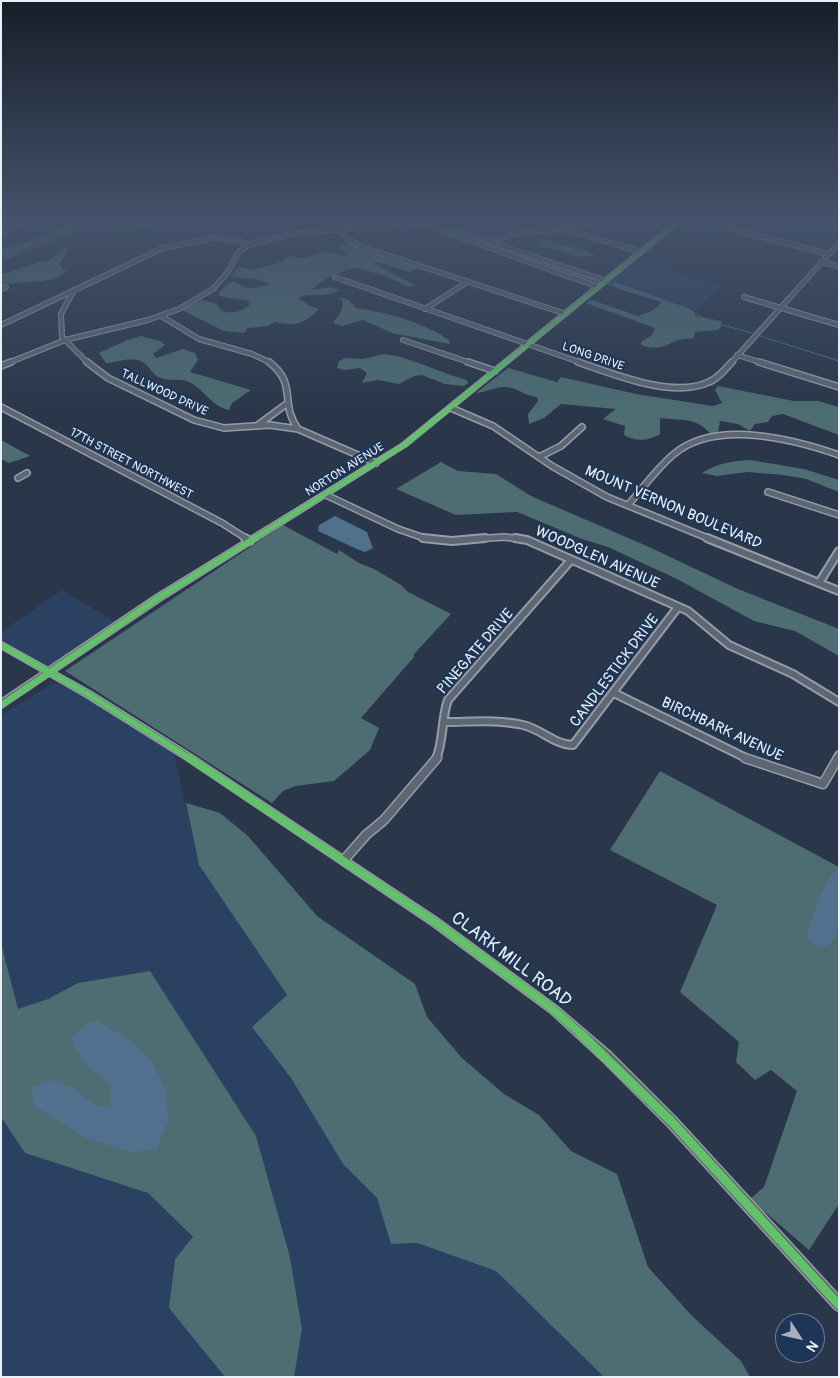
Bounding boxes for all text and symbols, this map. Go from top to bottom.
street label: LONG DRIVE [560,340,626,374]
street label: TALLWOOD DRIVE [118,367,210,419]
street label: 17TH STREET NORTHWEST [67,425,195,503]
street label: NORTON AVENUE [303,440,387,500]
street label: MOUNT VERNON BOULEVARD [582,463,764,553]
street label: WOODGLEN AVENUE [532,523,662,593]
street label: PINEGATE DRIVE [434,606,518,698]
street label: CANDLESTICK DRIVE [567,611,663,731]
street label: BIRCHBARK AVENUE [658,694,786,766]
street label: CLARK MILL ROAD [447,908,575,1012]
north arrow [775,1313,825,1363]
text: N [802,1338,822,1355]

